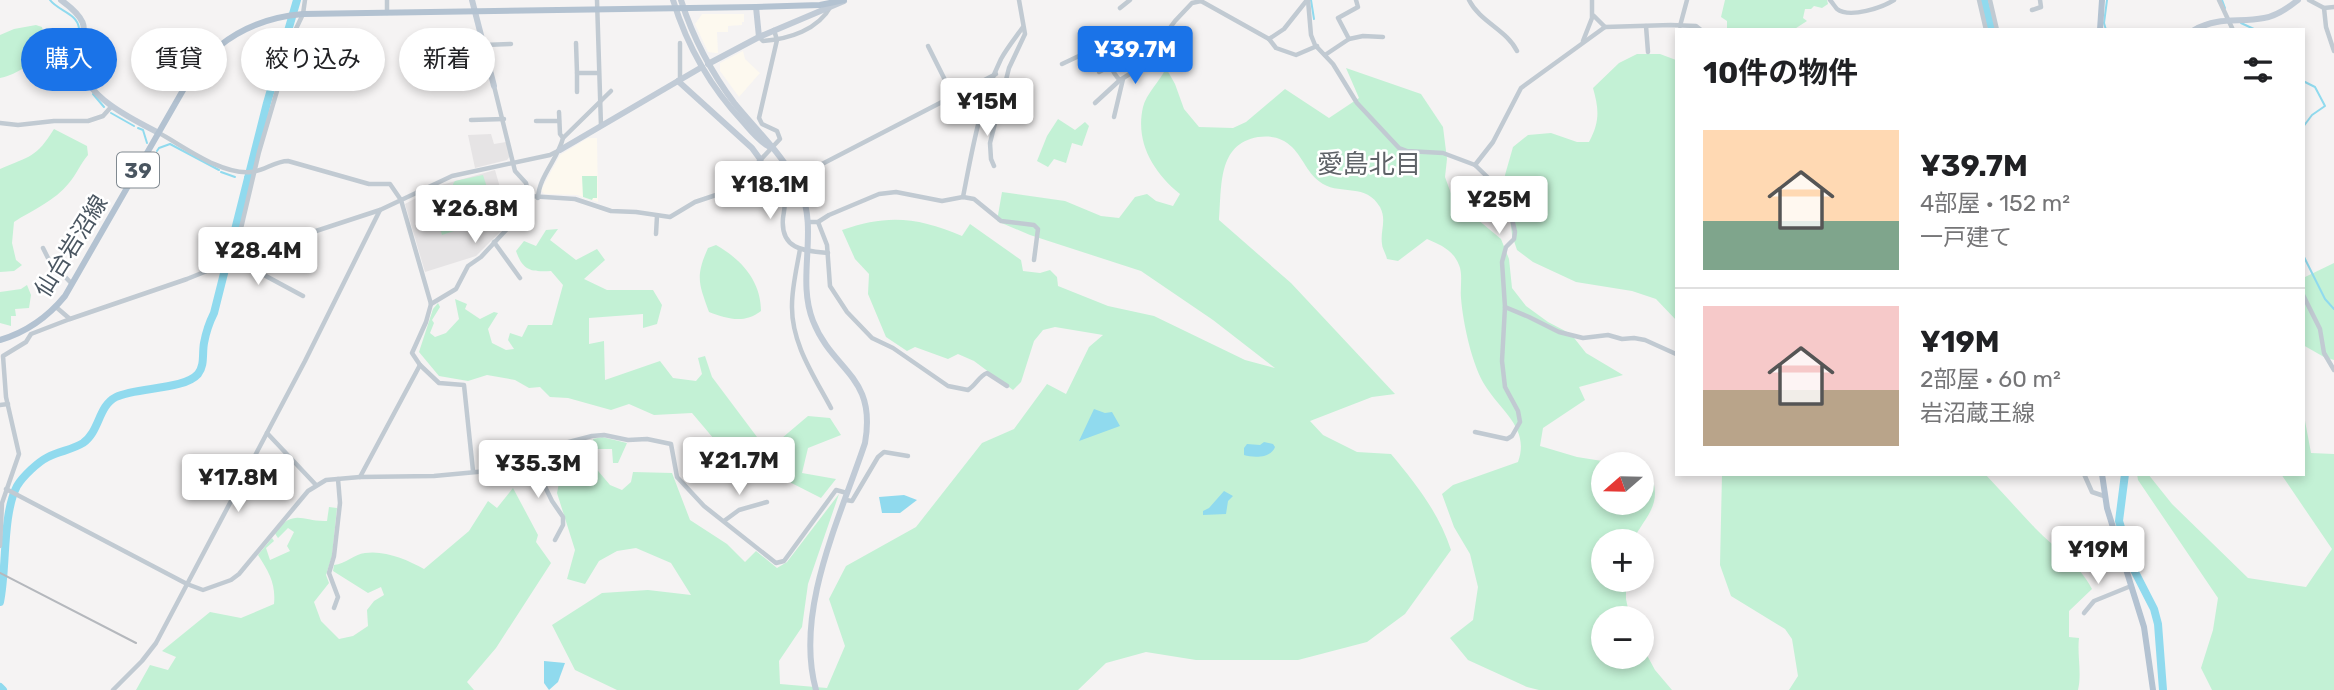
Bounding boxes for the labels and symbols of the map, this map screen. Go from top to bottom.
pin: ¥39.7M [1078,27,1192,86]
pin: ¥15M [946,78,1028,138]
district label: 愛島北目 [1317,149,1421,180]
road number: 39 [117,152,159,188]
pin: ¥18.1M [713,162,827,221]
pin: ¥25M [1458,176,1540,236]
pin: ¥26.8M [418,186,532,245]
street label: 仙台岩沼線 [29,190,113,302]
pin: ¥28.4M [201,228,315,287]
pin: ¥21.7M [682,438,796,497]
pin: ¥35.3M [481,440,595,500]
north arrow [1591,452,1654,514]
pin: ¥17.8M [181,454,295,514]
pin: ¥19M [2057,526,2139,586]

